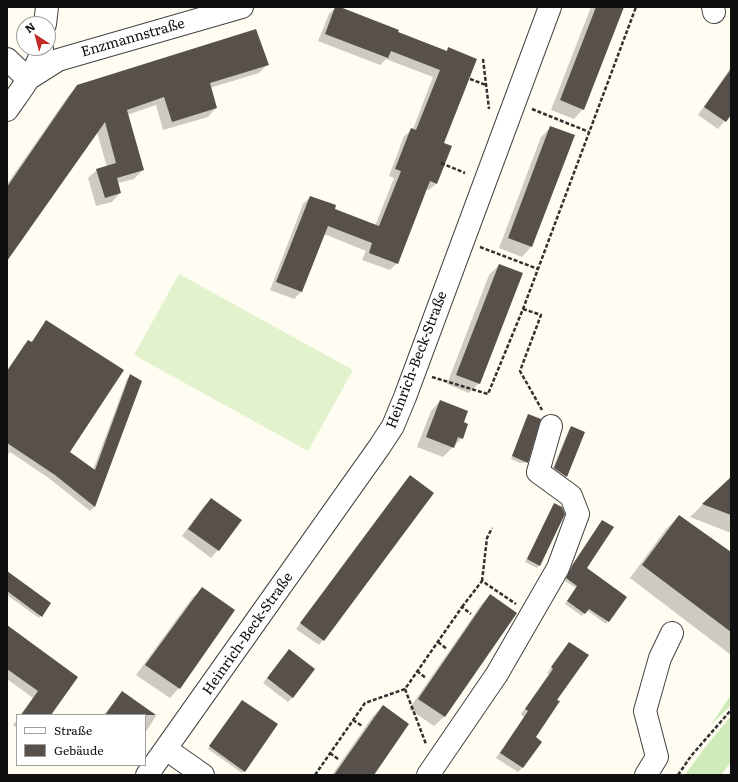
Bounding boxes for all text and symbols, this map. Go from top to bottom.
street label: Enzmannstraße [79,15,187,61]
north arrow [16,16,56,56]
text: N [21,18,38,36]
street label: Heinrich-Beck-Straße [383,289,451,431]
street label: Heinrich-Beck-Straße [199,569,297,699]
legend [16,714,146,766]
text: Straße [54,721,92,739]
text: Gebäude [54,741,103,759]

